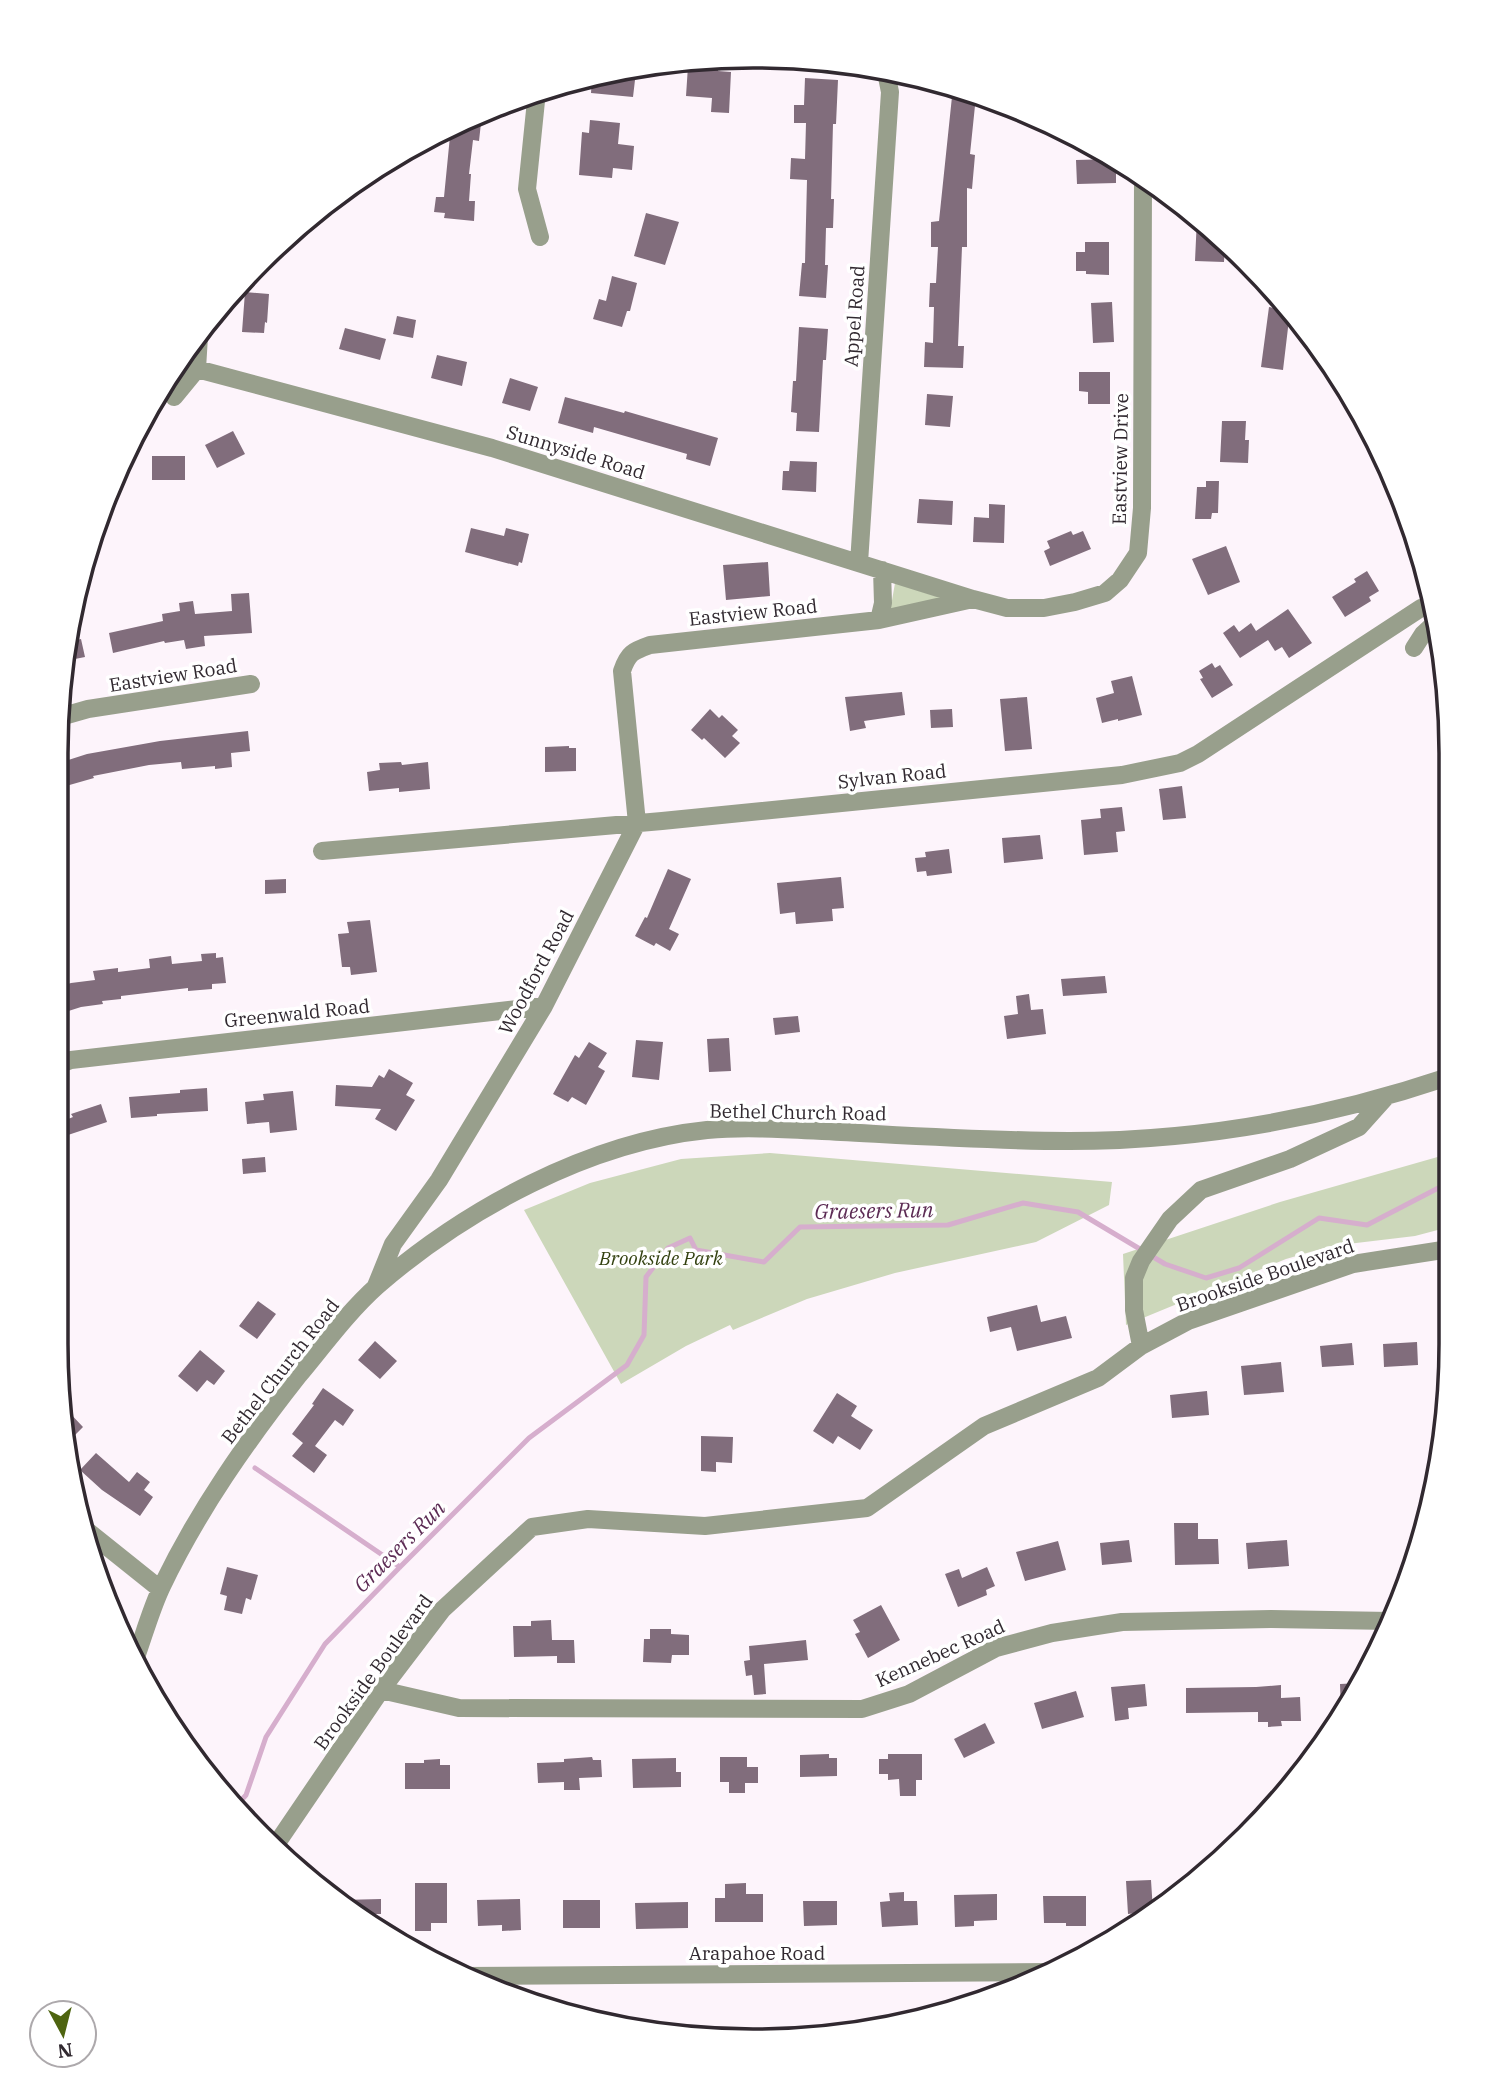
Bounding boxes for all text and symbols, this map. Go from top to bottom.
street label: Appel Road [838,264,870,368]
street label: Eastview Drive [1107,393,1133,525]
street label: Sunnyside Road [504,420,648,484]
street label: Eastview Road [687,593,819,631]
street label: Eastview Road [107,653,239,697]
street label: Sylvan Road [836,758,948,794]
street label: Woodford Road [493,906,579,1038]
street label: Greenwald Road [223,993,371,1033]
street label: Bethel Church Road [709,1098,887,1126]
water label: Graesers Run [814,1195,934,1225]
street label: Brookside Boulevard [1173,1233,1357,1317]
park label: Brookside Park [598,1246,724,1270]
street label: Bethel Church Road [216,1294,344,1448]
water label: Graesers Run [347,1494,451,1598]
street label: Brookside Boulevard [308,1589,438,1755]
street label: Kennebec Road [872,1614,1008,1692]
street label: Arapahoe Road [689,1941,825,1965]
north arrow [28,1999,98,2069]
text: N [56,2038,74,2064]

